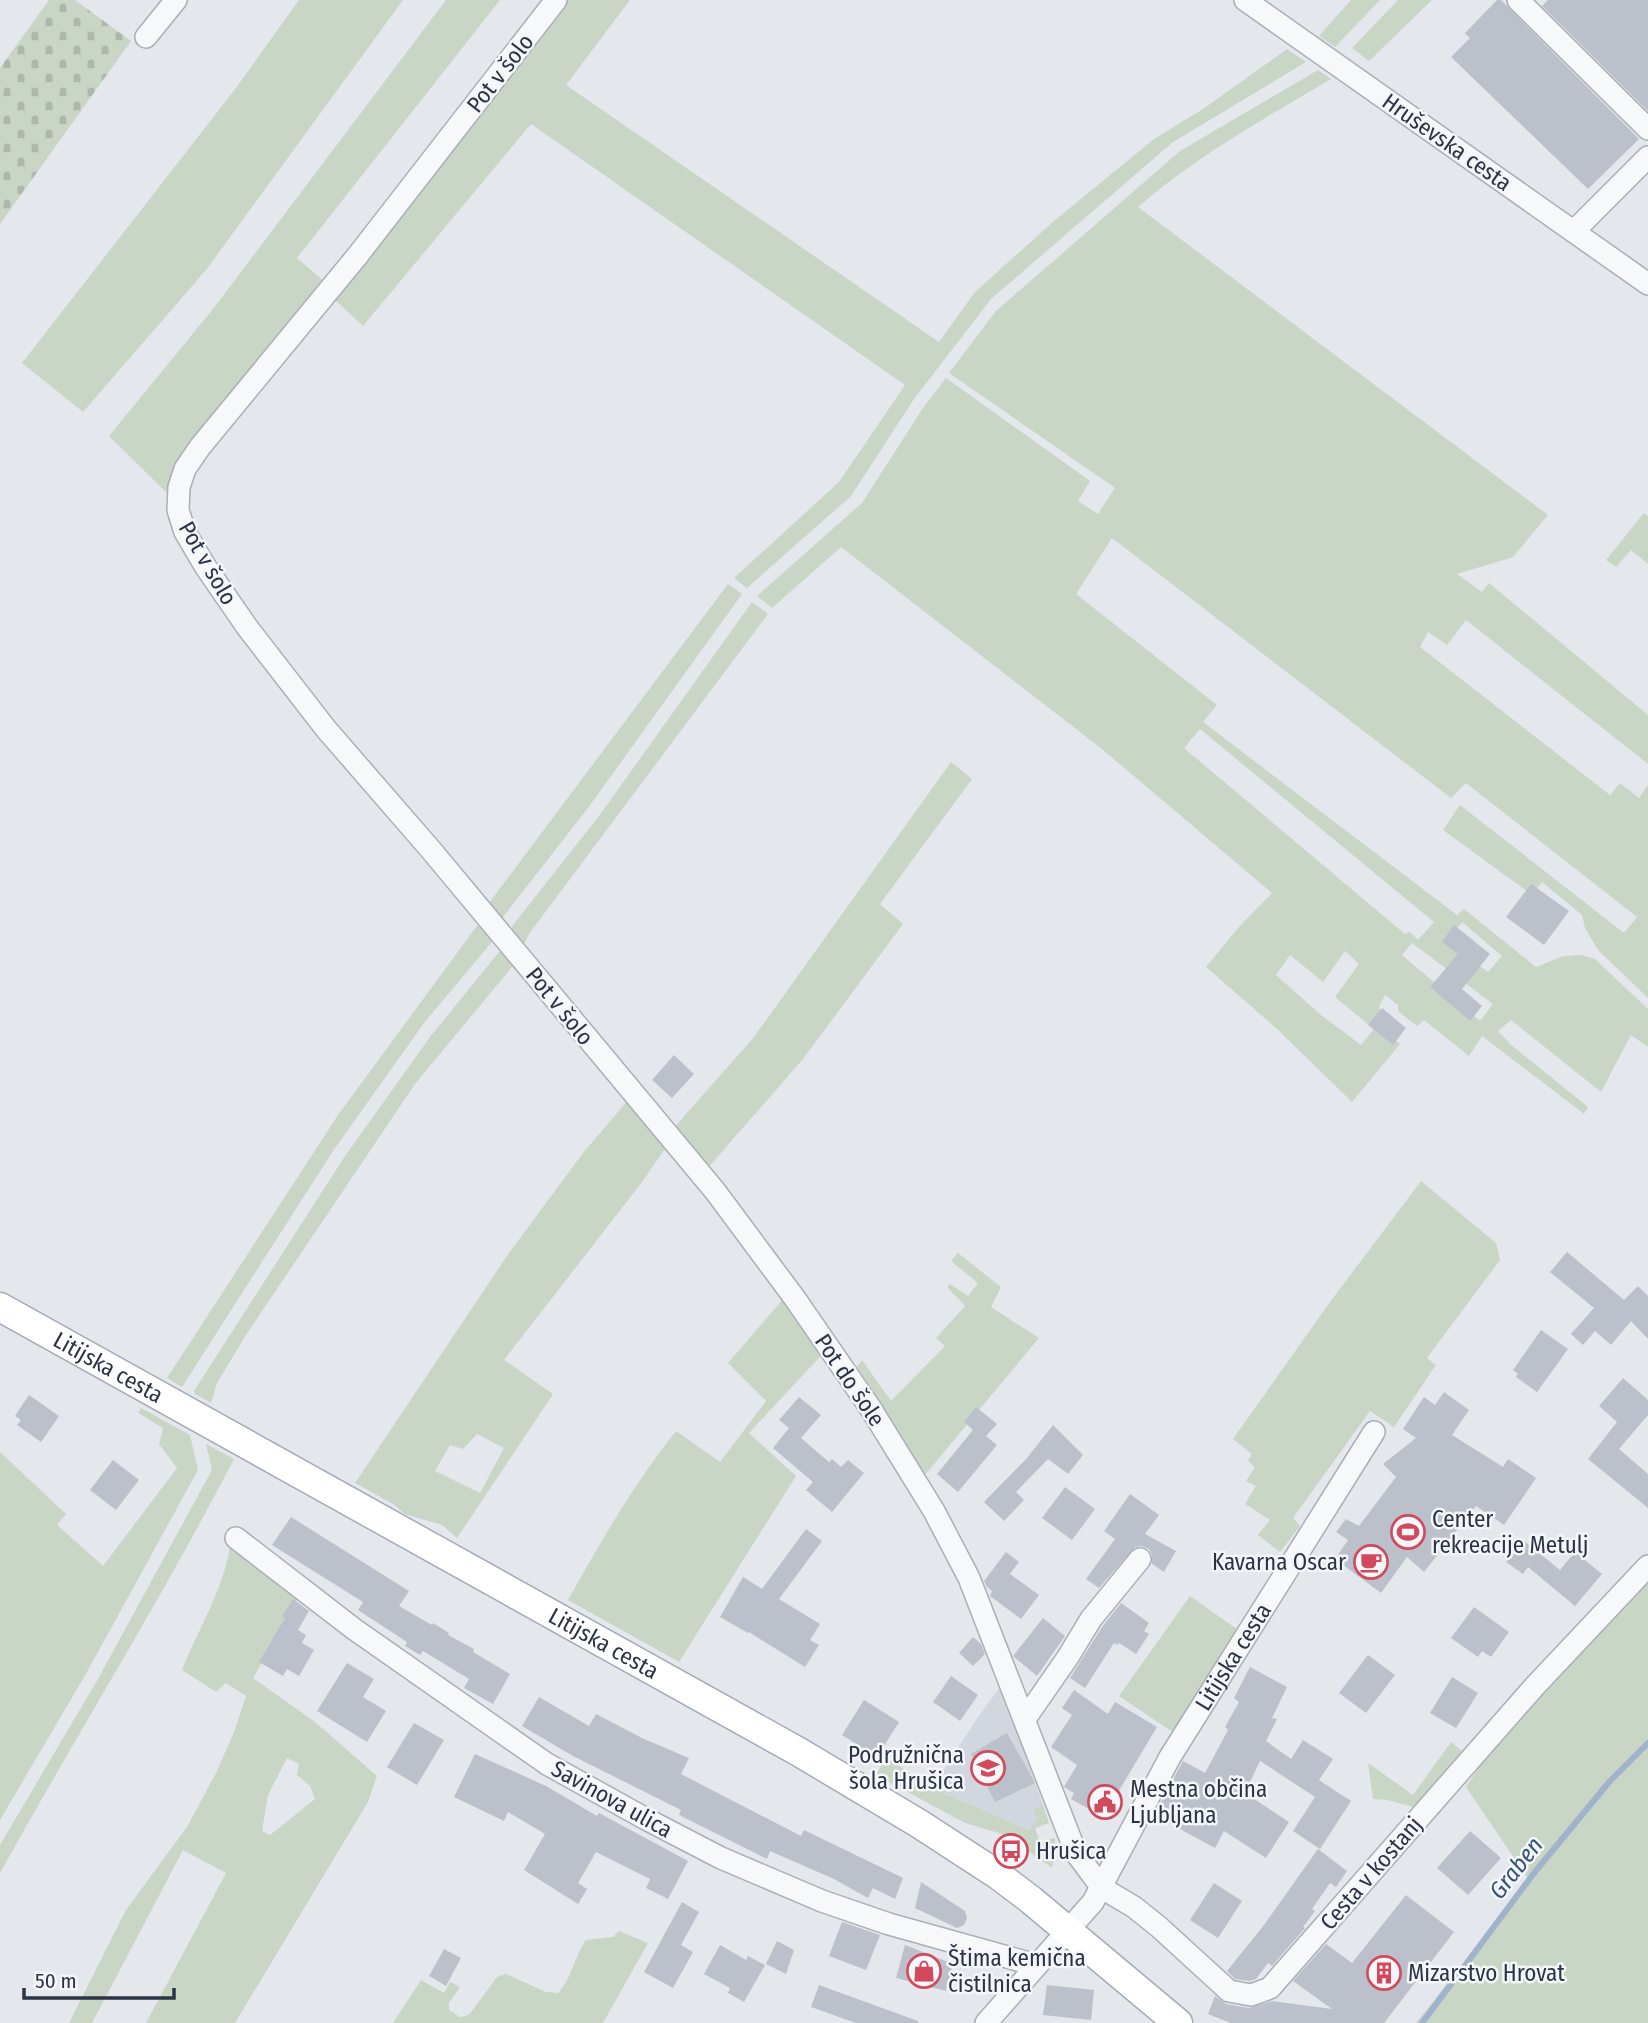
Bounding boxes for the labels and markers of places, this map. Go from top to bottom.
place label: Center rekreacije Metulj [1432,1505,1589,1559]
sports icon: Center rekreacije Metulj [1389,1513,1427,1551]
cafe icon: Kavarna Oscar [1352,1543,1390,1581]
place label: Kavarna Oscar [1212,1548,1346,1576]
place label: Podružnična šola Hrušica [848,1741,964,1795]
school or university icon: Podružnična šola Hrušica [969,1749,1007,1787]
place label: Mestna občina Ljubljana [1130,1775,1267,1829]
public building icon: Mestna občina Ljubljana [1086,1783,1124,1821]
bus stop icon: Hrušica [992,1832,1030,1870]
place label: Hrušica [1036,1837,1107,1865]
place label: Štima kemična čistilnica [948,1943,1086,1998]
shop icon: Štima kemična čistilnica [905,1952,943,1990]
building icon: Mizarstvo Hrovat [1365,1954,1403,1992]
place label: Mizarstvo Hrovat [1408,1959,1565,1987]

